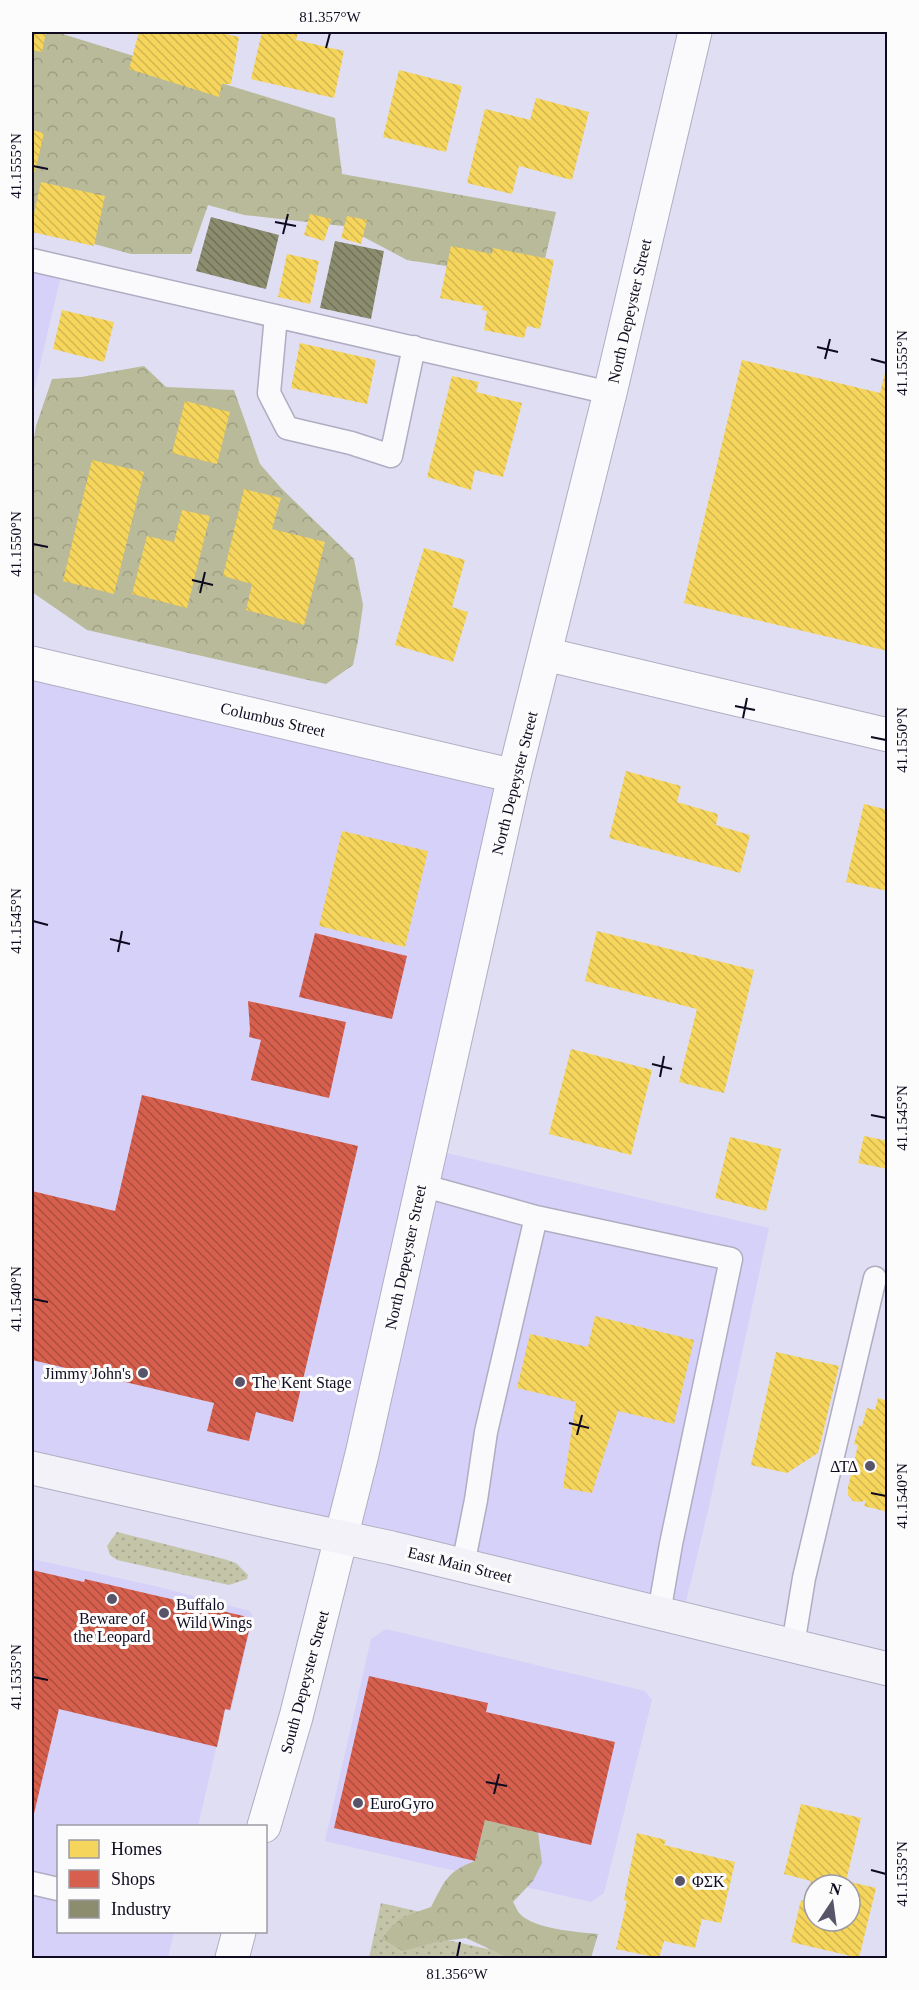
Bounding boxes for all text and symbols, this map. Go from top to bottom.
text: 81.357°W [299,9,362,25]
text: 41.1555°N [8,133,24,199]
street label: North Depeyster Street [605,237,655,385]
text: 41.1555°N [894,330,910,396]
text: 41.1550°N [8,511,24,577]
street label: Columbus Street [219,699,328,740]
text: 41.1550°N [894,707,910,773]
street label: North Depeyster Street [488,709,542,857]
text: 41.1545°N [8,888,24,954]
text: 41.1545°N [894,1085,910,1151]
street label: North Depeyster Street [382,1183,430,1331]
text: 41.1540°N [8,1266,24,1332]
place label: Jimmy John's [44,1365,131,1383]
marker: Jimmy John's [136,1366,150,1380]
place label: The Kent Stage [252,1374,352,1392]
marker: The Kent Stage [233,1375,247,1389]
place label: ΔΤΔ [830,1458,858,1475]
marker: ΔΤΔ [863,1459,877,1473]
text: 41.1540°N [894,1463,910,1529]
street label: East Main Street [406,1543,514,1586]
marker: Beware of the Leopard [105,1592,119,1606]
place label: Buffalo Wild Wings [176,1596,252,1632]
marker: Buffalo Wild Wings [157,1606,171,1620]
street label: South Depeyster Street [277,1608,333,1756]
place label: Beware of the Leopard [74,1610,150,1646]
text: 41.1535°N [8,1644,24,1710]
place label: EuroGyro [370,1795,434,1813]
marker: EuroGyro [351,1796,365,1810]
legend [57,1825,267,1933]
text: Homes [111,1839,162,1859]
text: 41.1535°N [894,1841,910,1907]
text: Shops [111,1869,155,1889]
place label: ΦΣΚ [692,1873,725,1890]
north arrow [802,1873,862,1933]
marker: ΦΣΚ [673,1874,687,1888]
text: N [828,1879,843,1899]
text: Industry [111,1899,171,1919]
text: 81.356°W [426,1966,489,1982]

